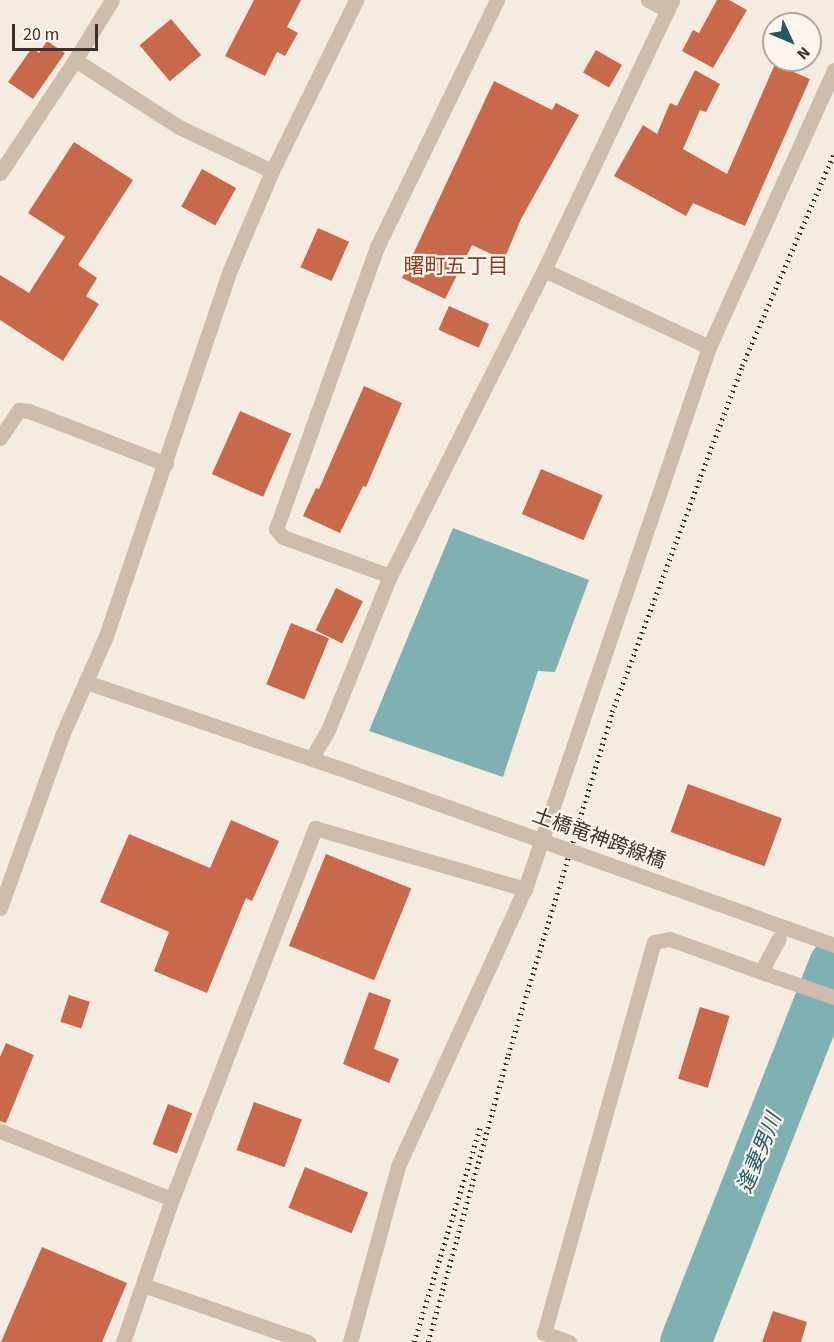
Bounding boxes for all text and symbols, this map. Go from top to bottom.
scale bar [15,12,100,50]
north arrow [762,12,822,72]
text: 20 m [23,22,59,47]
text: N [792,42,815,65]
district label: 曙町五丁目 [404,253,508,279]
street label: 土橋竜神跨線橋 [529,804,669,874]
water label: 逢妻男川 [732,1109,786,1197]

